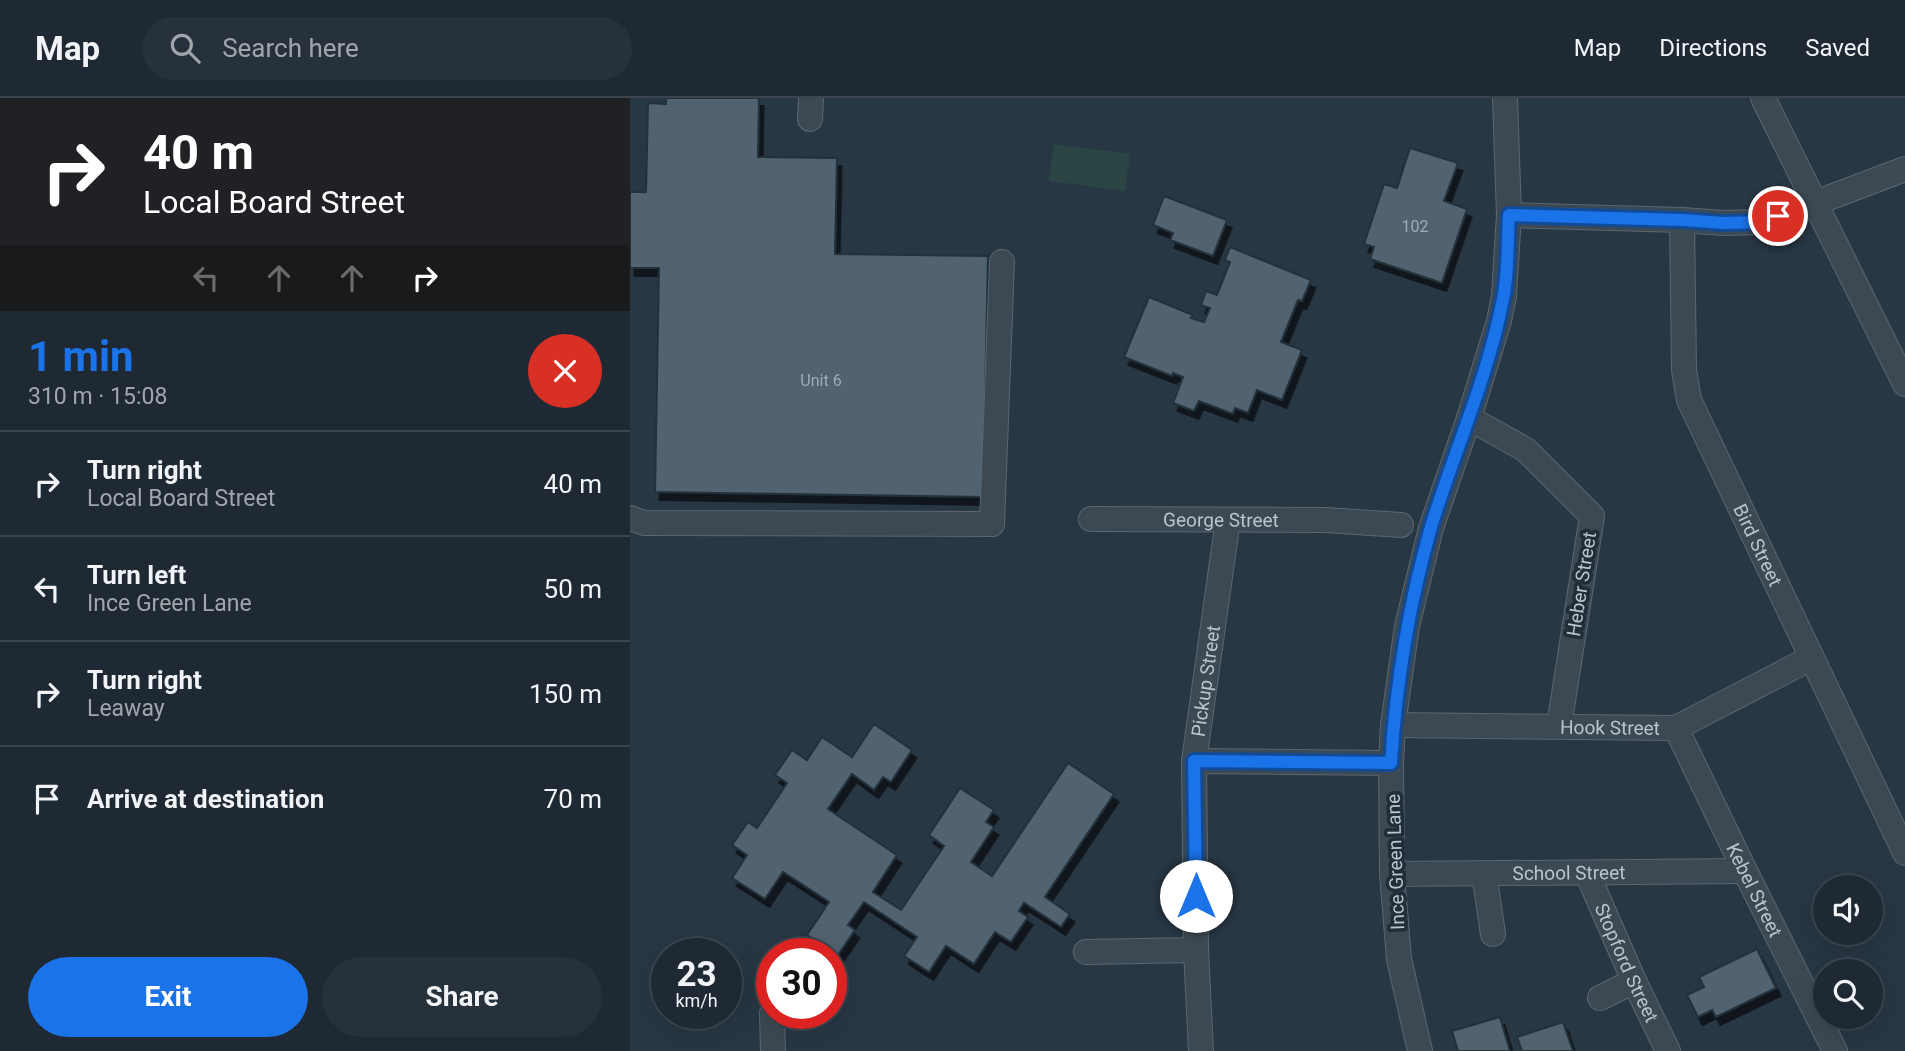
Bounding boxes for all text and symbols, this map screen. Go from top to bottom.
search box [142,17,632,80]
text: Map [35,29,100,68]
icon: search [166,29,204,67]
text: Search here [222,33,359,63]
text: Map [1574,34,1621,62]
text: Directions [1659,34,1767,62]
text: Saved [1805,34,1870,62]
text: 40 m [143,124,254,181]
icon: right [28,126,119,217]
text: Local Board Street [143,183,405,221]
pin [1748,186,1808,246]
icon: arrive [1759,197,1797,235]
house number: 102 [1402,217,1428,236]
icon: left [187,259,225,297]
icon: ahead [260,259,298,297]
icon: ahead [333,259,371,297]
icon: right [406,259,444,297]
text: 1 min [28,332,134,381]
button: close [528,334,602,408]
house number: Unit 6 [800,371,842,390]
text: 310 m · 15:08 [28,383,167,410]
text: Turn right [87,455,202,485]
icon: right [28,465,66,503]
text: 40 m [544,469,602,499]
text: Local Board Street [87,485,275,512]
street label: Bird Street [1728,500,1787,590]
street label: George Street [1163,508,1279,532]
street label: Heber Street [1562,530,1601,638]
text: Turn left [87,560,186,590]
icon: left [28,570,66,608]
text: 50 m [544,574,602,604]
text: Ince Green Lane [87,590,252,617]
street label: Pickup Street [1187,624,1225,738]
text: Turn right [87,665,202,695]
icon: right [28,675,66,713]
text: 150 m [529,679,602,709]
text: Leaway [87,695,165,722]
street label: Hook Street [1560,716,1660,740]
icon: arrive [28,780,66,818]
text: Arrive at destination [87,784,324,814]
text: 70 m [544,784,602,814]
street label: Ince Green Lane [1382,794,1409,930]
street label: Kebel Street [1721,839,1787,941]
position arrow [1159,859,1233,933]
street label: School Street [1512,861,1626,885]
map controls [1813,875,1883,1029]
button: sound [1813,875,1883,945]
street label: Stopford Street [1590,900,1663,1026]
speed limit sign: 30 [756,938,847,1029]
text: 23 [676,954,717,995]
button: Exit [28,957,308,1037]
button: Share [322,957,602,1037]
button: search [1813,959,1883,1029]
text: km/h [675,990,718,1011]

